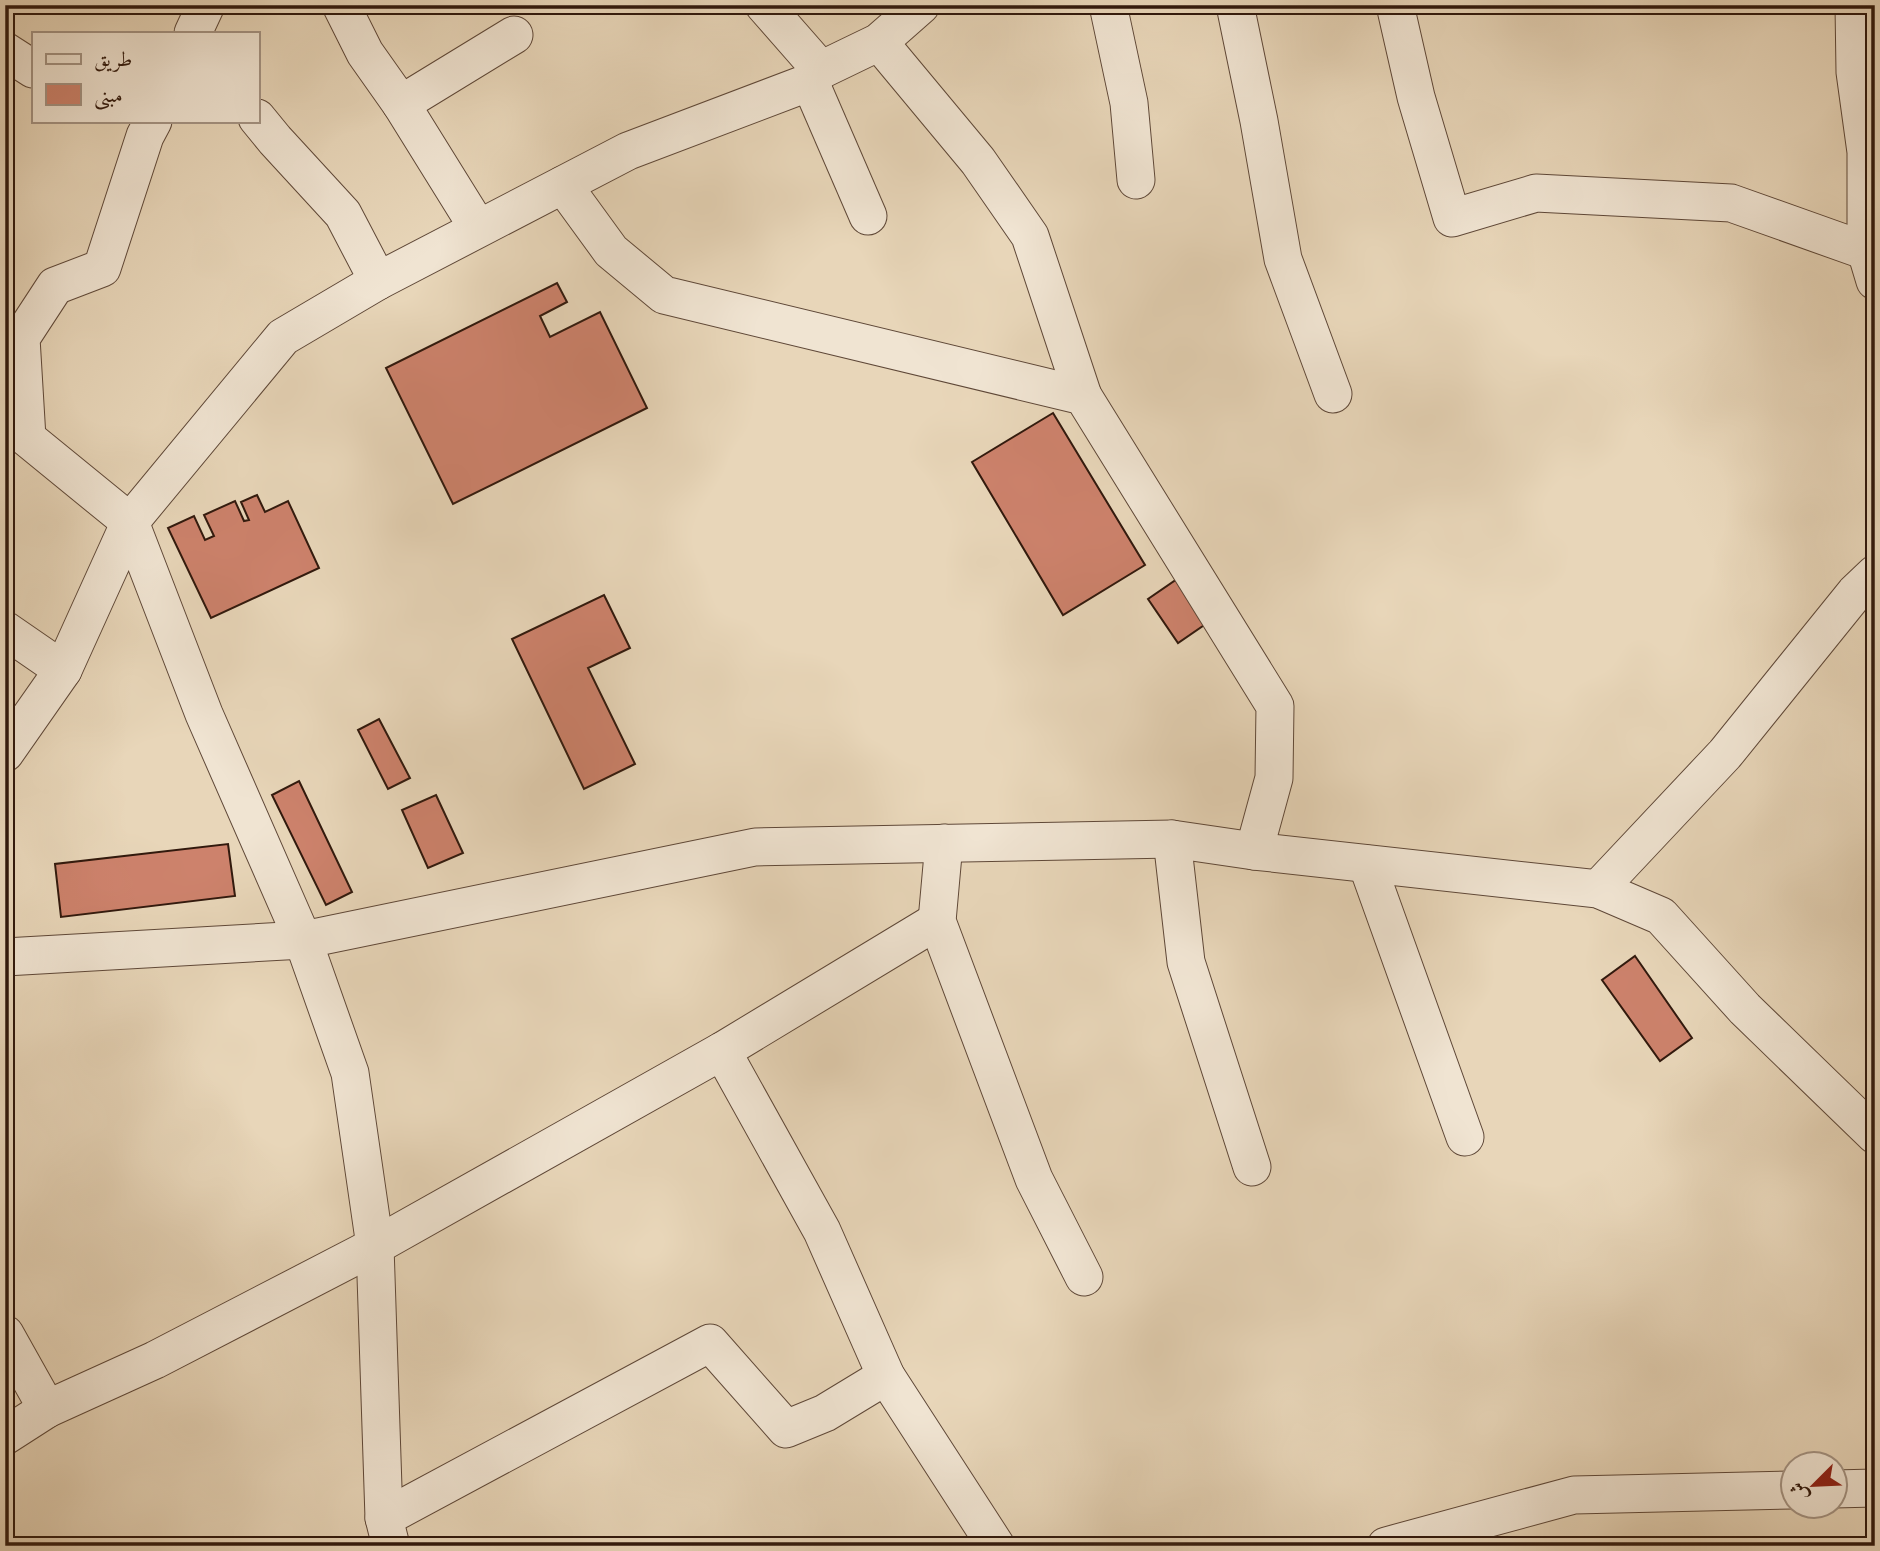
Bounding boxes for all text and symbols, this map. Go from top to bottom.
legend [32,32,259,122]
text: طريق [94,45,132,72]
text: مبنى [94,81,123,110]
north arrow [1778,1450,1848,1520]
text: ش [1784,1478,1814,1505]

